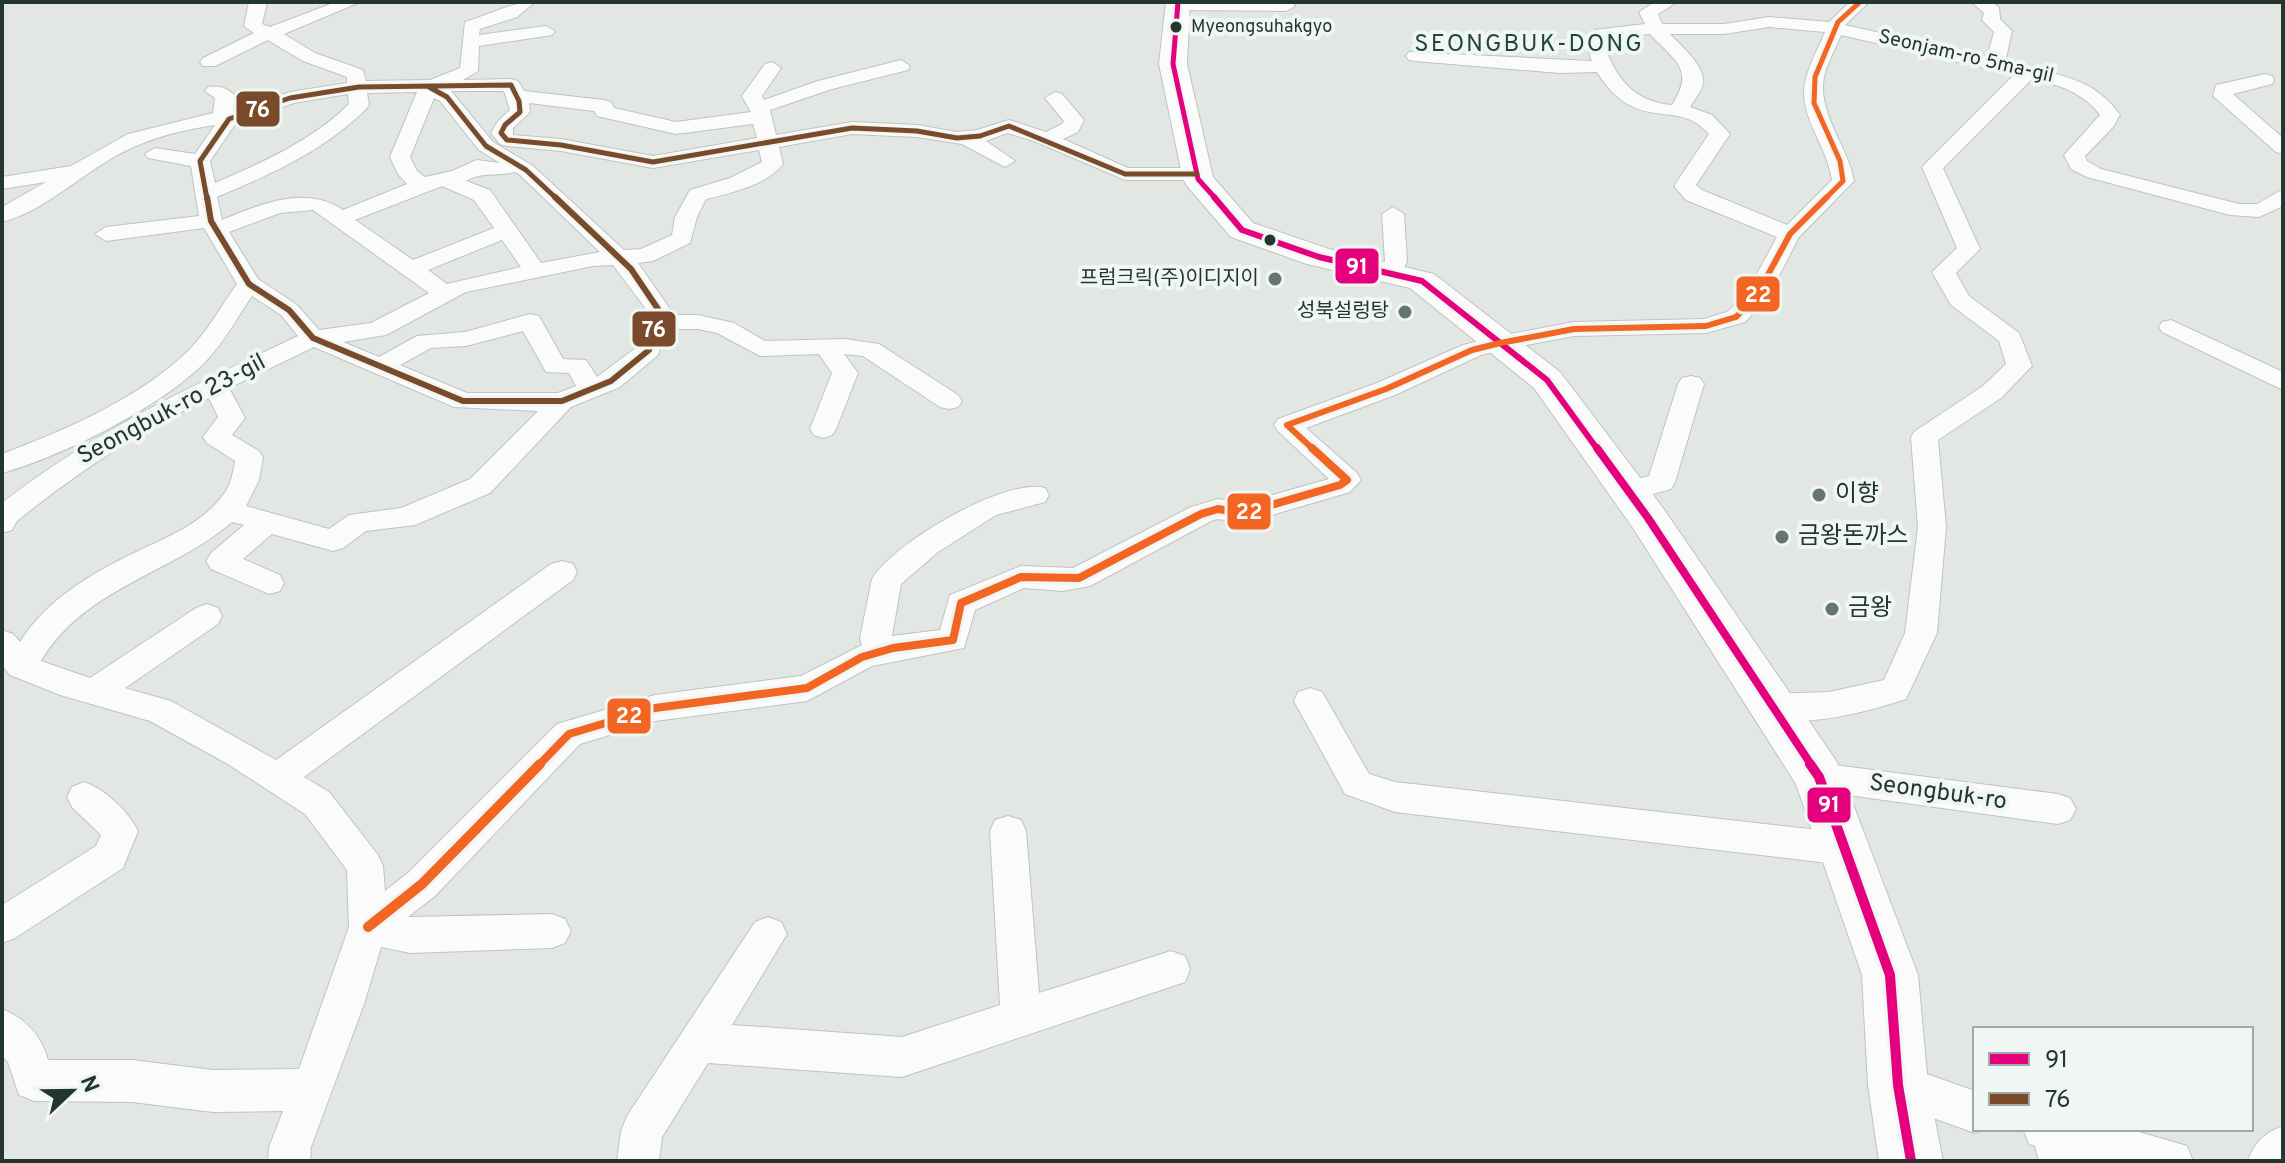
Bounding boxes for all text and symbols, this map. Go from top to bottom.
place label: Myeongsuhakgyo [1191,16,1332,39]
marker: Myeongsuhakgyo [1168,19,1184,35]
street label: Seonjam-ro 5ma-gil [1876,24,2056,90]
district label: SEONGBUK-DONG [1414,30,1644,60]
line badge: 76 [235,90,281,128]
text: 76 [246,98,270,125]
unlabelled marker [1262,232,1278,248]
line badge: 91 [1334,247,1380,285]
text: 91 [1346,255,1368,282]
place label: 프럼크릭(주)이디지이 [1080,266,1259,292]
marker: 프럼크릭(주)이디지이 [1266,270,1284,288]
line badge: 22 [1735,275,1781,313]
text: 22 [1745,283,1771,310]
place label: 성북설렁탕 [1297,299,1389,325]
marker: 성북설렁탕 [1396,303,1414,321]
line badge: 76 [631,310,677,348]
text: 76 [642,318,666,345]
street label: Seongbuk-ro 23-gil [73,348,271,472]
place label: 이향 [1835,480,1879,510]
marker: 이향 [1810,486,1828,504]
line badge: 22 [1226,492,1272,531]
text: 22 [1236,500,1262,527]
place label: 금왕돈까스 [1798,522,1908,552]
marker: 금왕돈까스 [1773,528,1791,546]
place label: 금왕 [1848,594,1892,624]
marker: 금왕 [1823,600,1841,618]
line badge: 22 [606,697,652,735]
text: 22 [616,704,642,731]
street label: Seongbuk-ro [1867,768,2009,818]
line badge: 91 [1806,786,1852,824]
text: 91 [1818,793,1840,820]
legend [1973,1027,2253,1131]
text: 91 [2045,1046,2068,1076]
north arrow [32,1051,112,1131]
text: N [73,1072,104,1097]
text: 76 [2045,1086,2071,1116]

